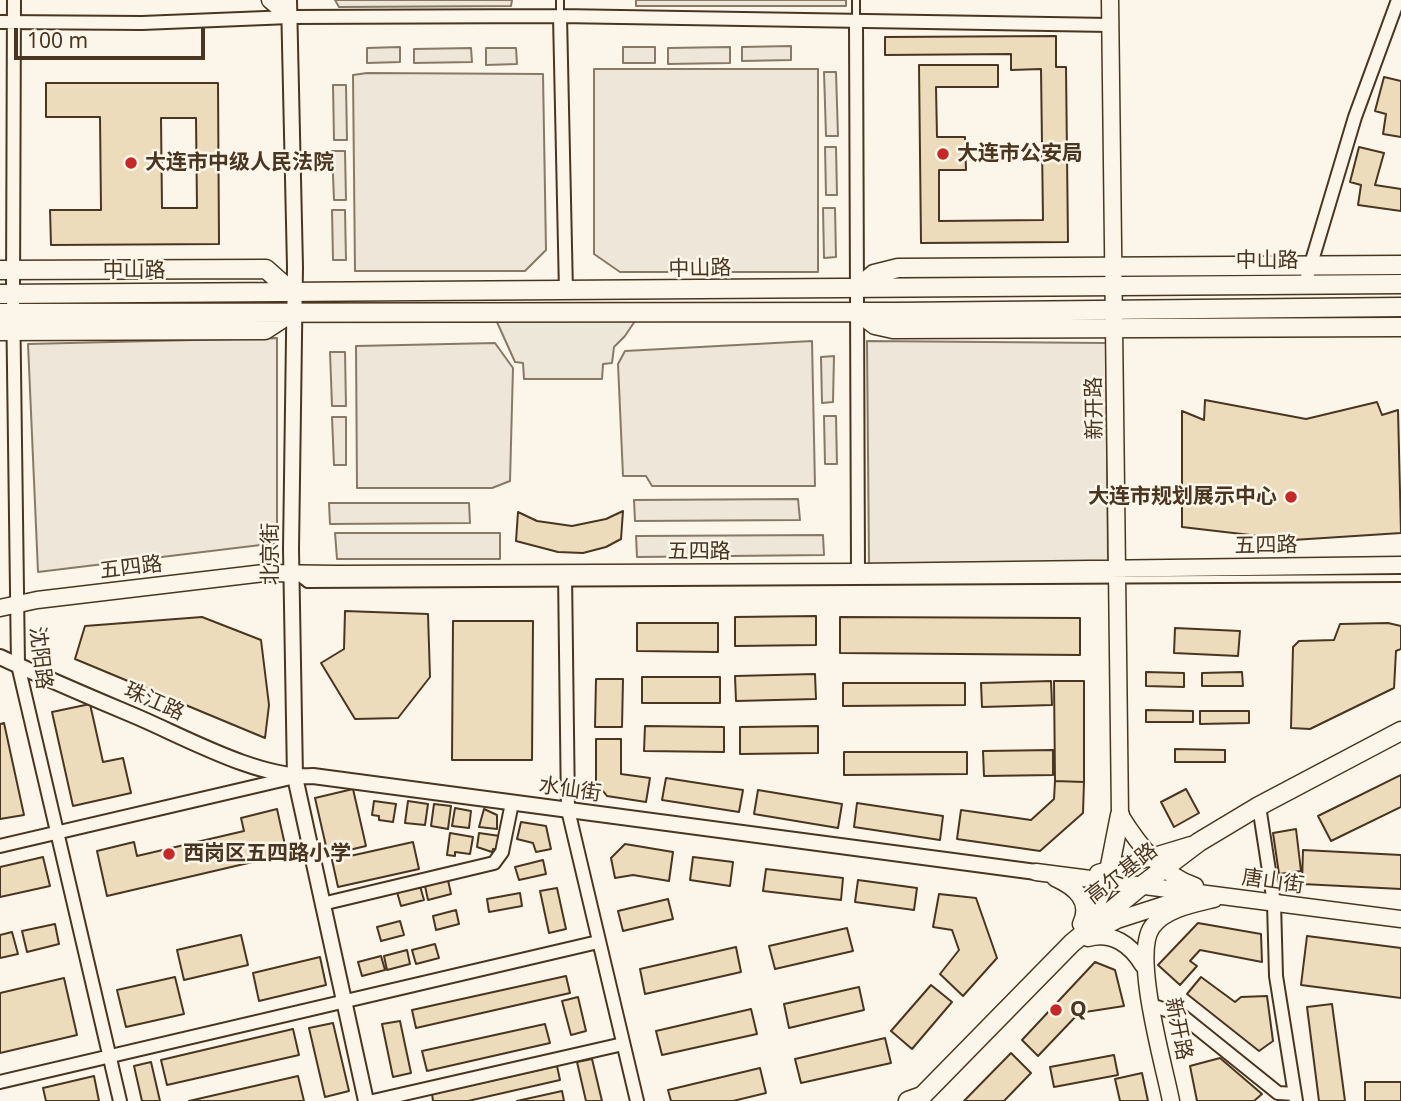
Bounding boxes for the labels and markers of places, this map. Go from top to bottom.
place label: 大连市公安局 [957,141,1083,167]
marker: 大连市公安局 [935,146,951,162]
place label: 大连市中级人民法院 [145,150,334,176]
marker: 大连市中级人民法院 [123,155,139,171]
place label: 大连市规划展示中心 [1088,484,1277,510]
marker: 大连市规划展示中心 [1283,489,1299,505]
place label: 西岗区五四路小学 [183,841,351,867]
marker: 西岗区五四路小学 [161,846,177,862]
place label: Q [1070,997,1087,1023]
marker: Q [1048,1002,1064,1018]

